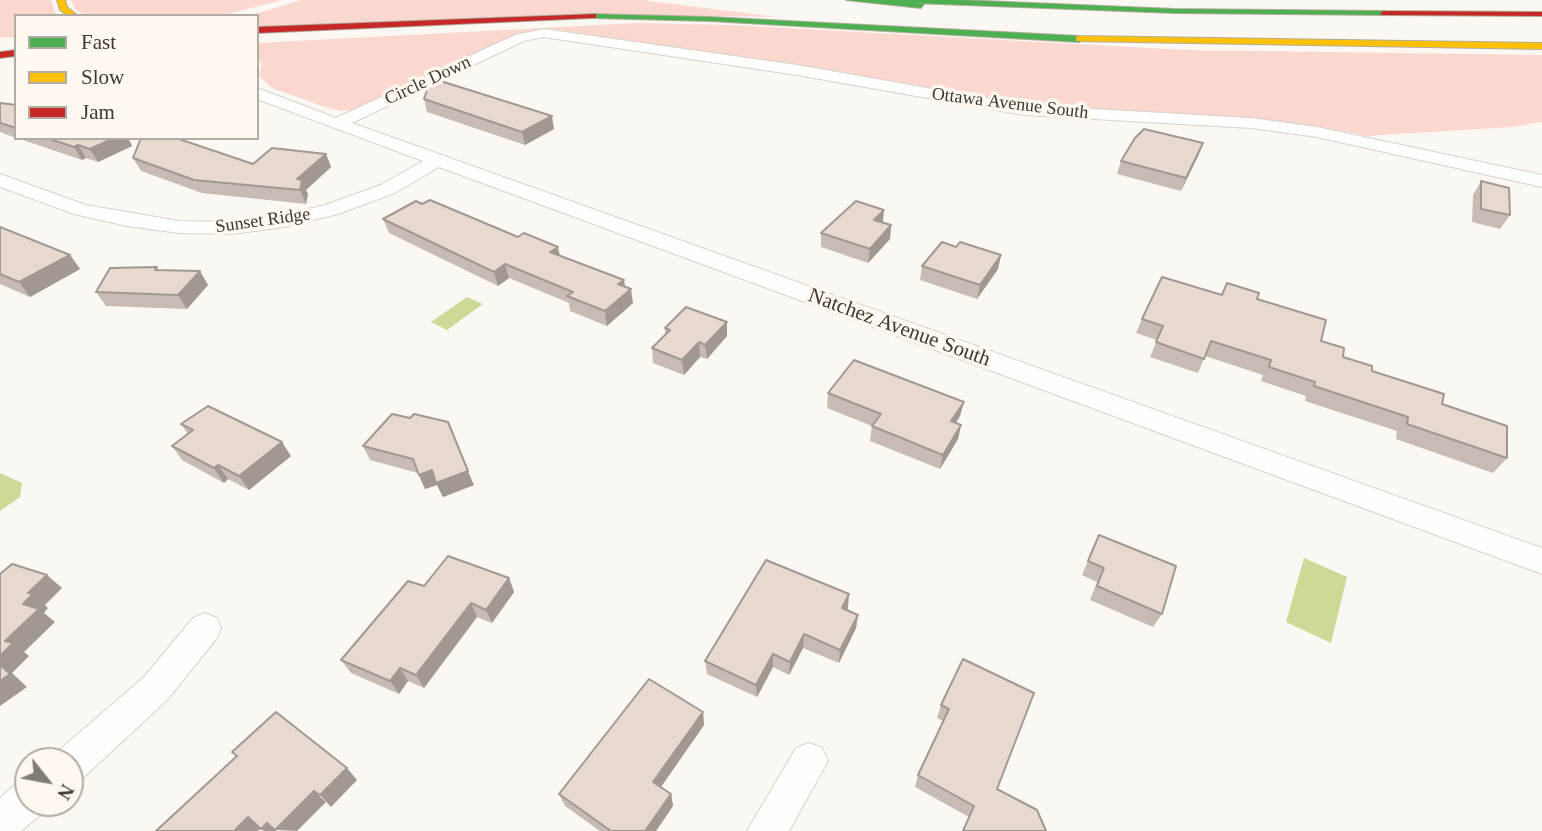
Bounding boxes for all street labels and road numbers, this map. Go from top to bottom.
street label: Circle Down [382,52,474,110]
street label: Ottawa Avenue South [930,84,1090,124]
street label: Sunset Ridge [214,204,312,238]
street label: Natchez Avenue South [804,283,994,373]

